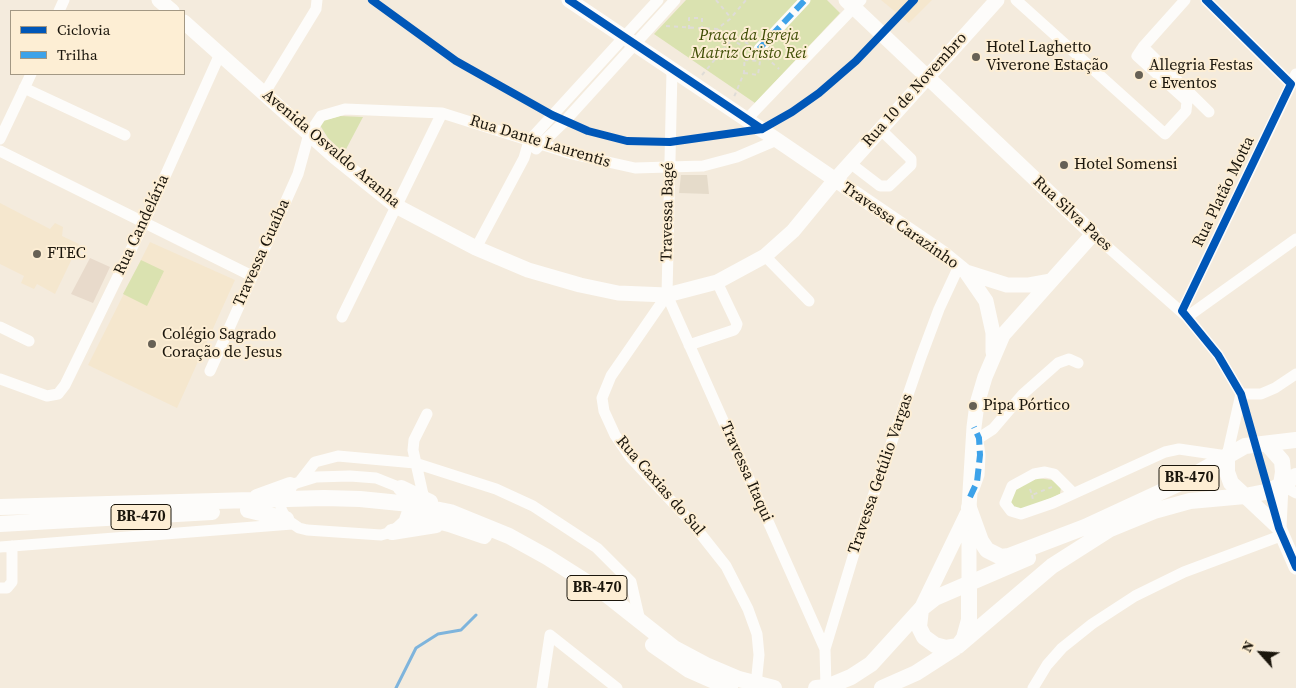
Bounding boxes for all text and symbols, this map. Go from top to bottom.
legend [10,10,185,75]
text: Ciclovia [57,19,110,40]
park label: Praça da Igreja Matriz Cristo Rei [691,26,807,64]
street label: Rua 10 de Novembro [859,29,971,151]
place label: Hotel Laghetto Viverone Estação [986,38,1108,76]
text: Trilha [57,44,98,65]
marker: Hotel Laghetto Viverone Estação [970,51,982,63]
place label: Allegria Festas e Eventos [1149,56,1253,94]
marker: Allegria Festas e Eventos [1133,69,1145,81]
street label: Avenida Osvaldo Aranha [258,86,404,212]
street label: Rua Dante Laurentis [467,111,613,173]
street label: Rua Platão Motta [1189,133,1259,251]
place label: Hotel Somensi [1074,155,1178,175]
marker: Hotel Somensi [1058,159,1070,171]
street label: Travessa Bagé [658,162,678,262]
street label: Rua Candelária [110,172,174,278]
street label: Rua Silva Paes [1028,172,1116,256]
street label: Travessa Carazinho [838,178,962,274]
street label: Travessa Guaíba [230,196,294,310]
place label: FTEC [47,244,86,264]
marker: FTEC [31,248,43,260]
place label: Colégio Sagrado Coração de Jesus [162,325,282,363]
marker: Colégio Sagrado Coração de Jesus [146,338,158,350]
street label: Travessa Getúlio Vargas [845,391,917,557]
place label: Pipa Pórtico [983,396,1070,416]
marker: Pipa Pórtico [967,400,979,412]
street label: Travessa Itaqui [715,419,777,525]
street label: Rua Caxias do Sul [612,432,708,540]
road number: BR-470 [1159,466,1219,490]
road number: BR-470 [111,504,171,530]
road number: BR-470 [567,576,627,600]
north arrow [1236,628,1286,678]
text: N [1236,637,1259,655]

